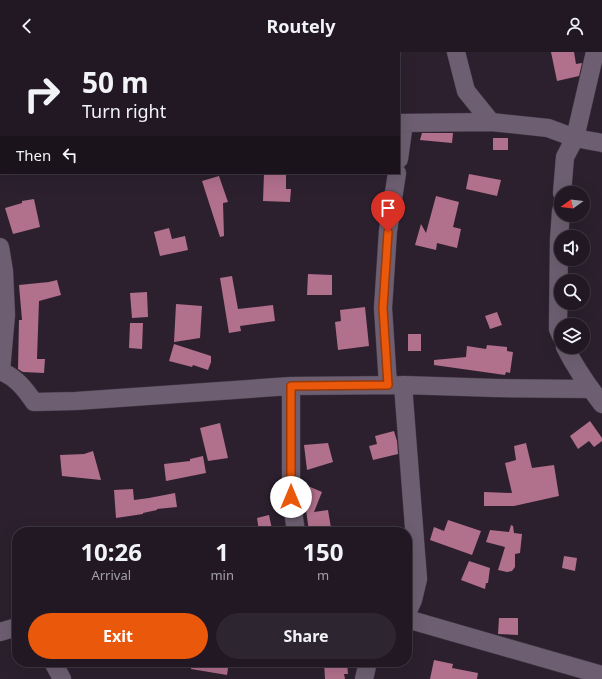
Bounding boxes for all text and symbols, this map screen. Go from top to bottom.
text: Routely [267,14,335,38]
icon: back [16,15,38,37]
icon: person [564,15,586,37]
text: 50 m [82,63,149,101]
icon: right [16,68,68,120]
text: Turn right [82,99,166,123]
icon: left [59,144,81,166]
text: Then [16,145,51,165]
north arrow [554,186,590,222]
map controls [554,186,590,354]
pin [371,191,405,232]
icon: arrive [377,197,399,219]
button: sound [554,230,590,266]
button: search [554,274,590,310]
button: layers [554,318,590,354]
position arrow [270,476,312,518]
text: 10:26 [80,535,142,568]
text: 1 [215,535,229,568]
text: 150 [302,535,344,568]
text: Arrival [91,566,131,584]
text: min [210,566,234,584]
text: m [317,566,329,584]
button: Exit [28,613,208,659]
button: Share [216,613,396,659]

